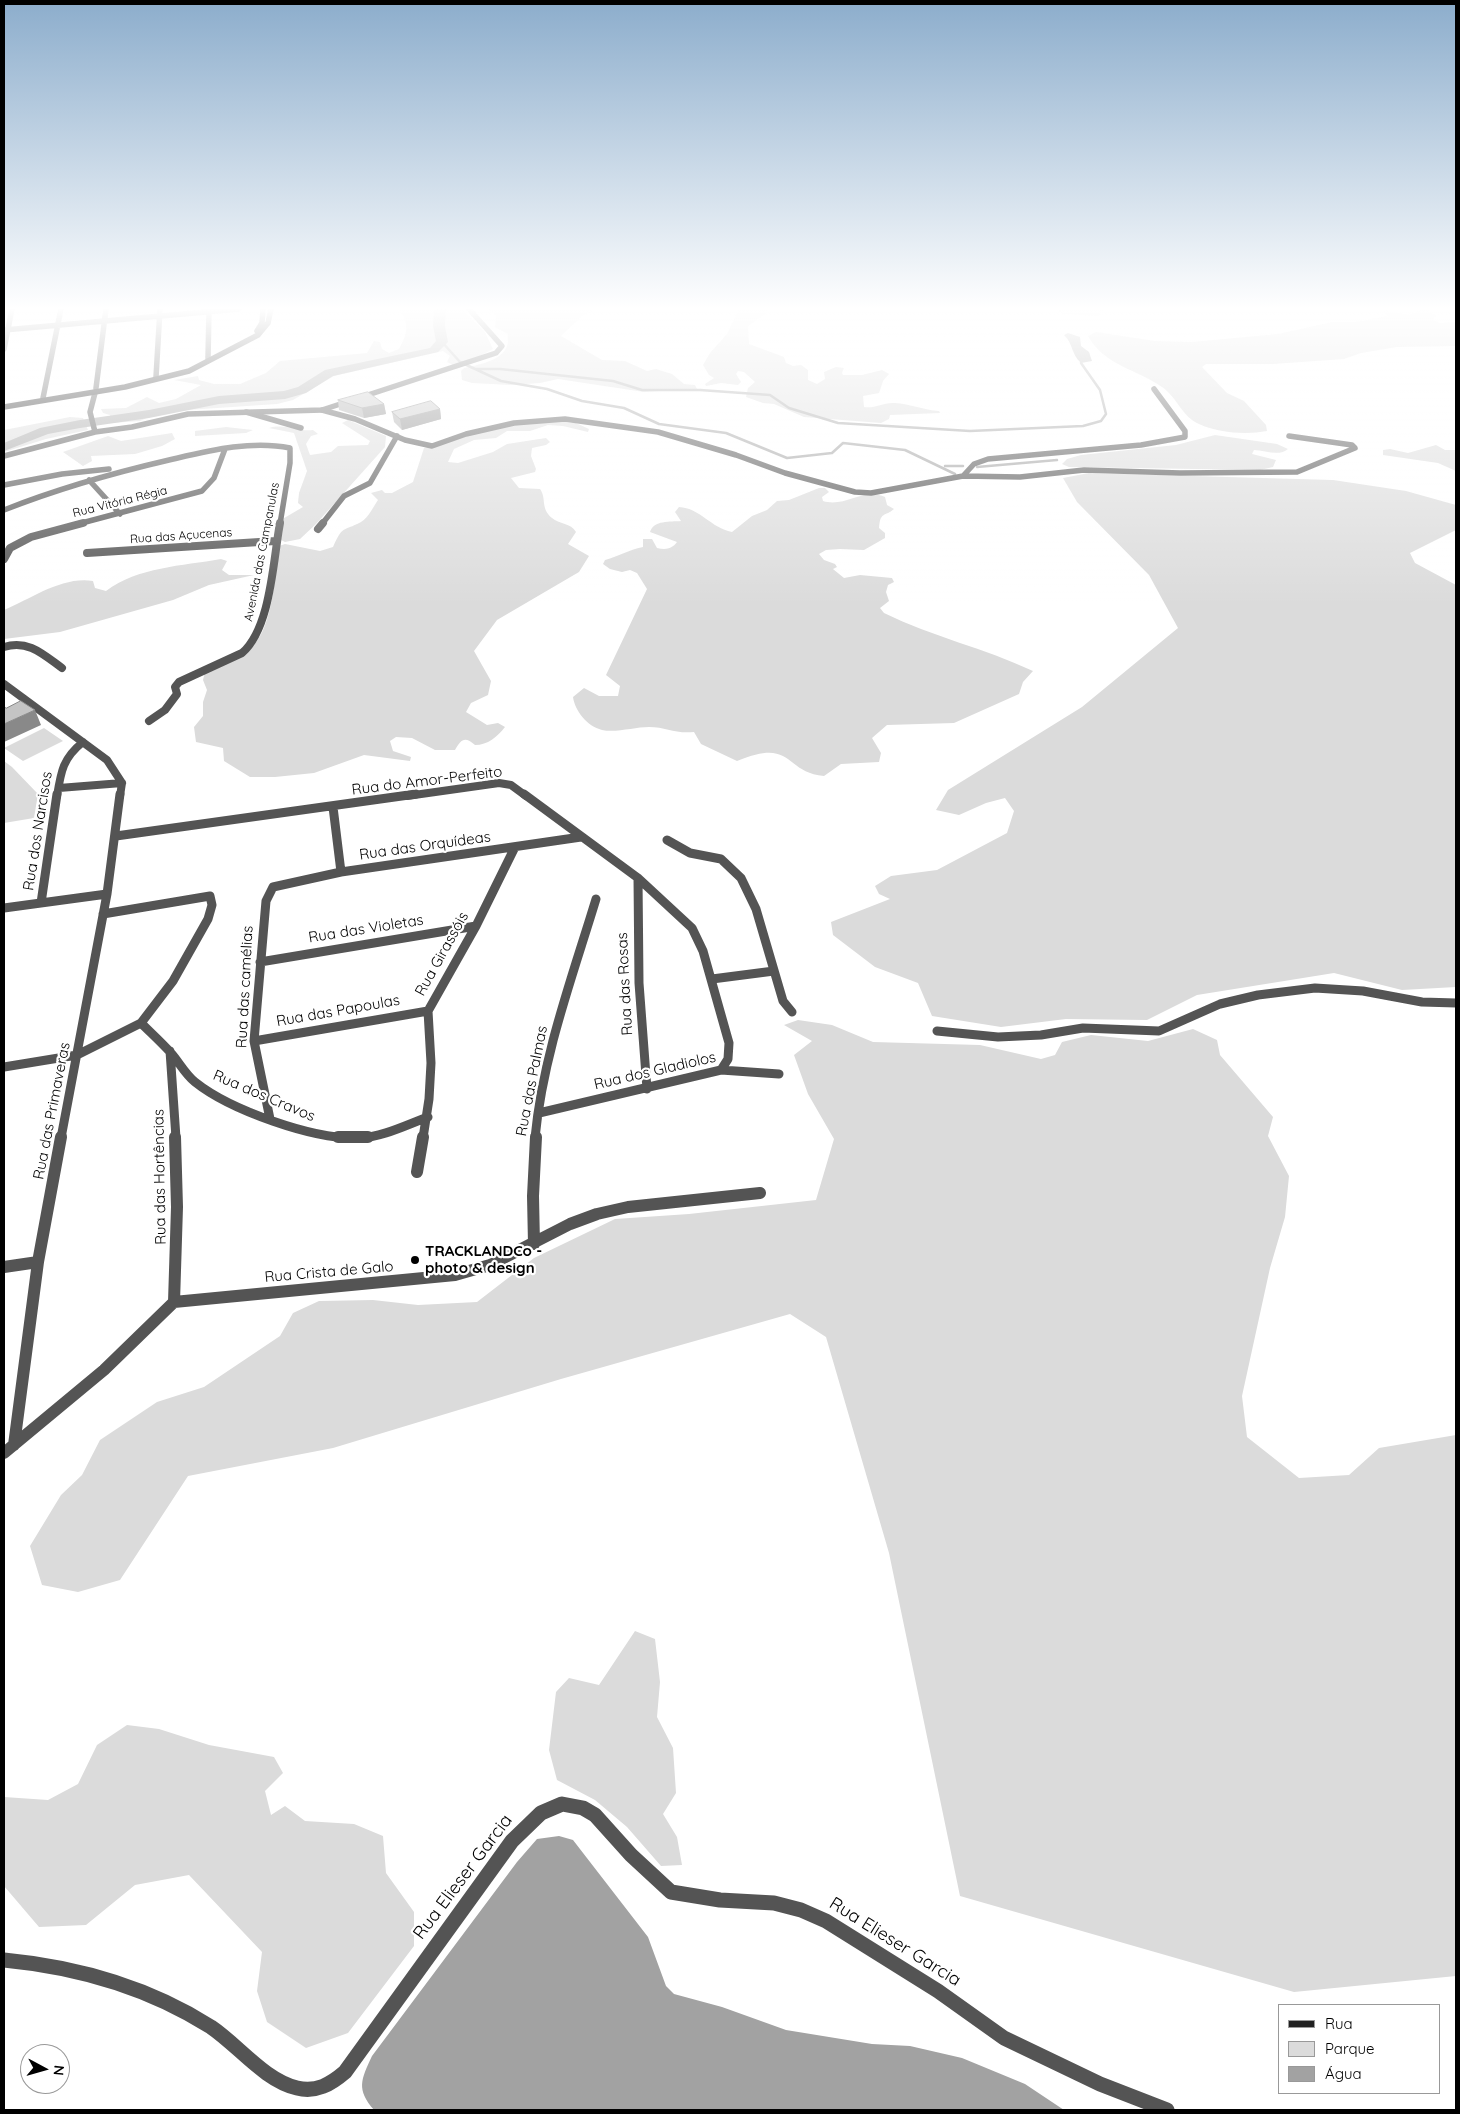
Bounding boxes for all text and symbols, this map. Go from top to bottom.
street label: Avenida das Campanulas [241,481,283,623]
street label: Rua Vitória Régia [71,483,169,521]
street label: Rua das Açucenas [129,525,233,547]
street label: Rua do Amor-Perfeito [351,763,503,799]
street label: Rua dos Narcisos [20,770,56,892]
street label: Rua das Orquídeas [358,828,492,864]
street label: Rua Girassóis [412,909,472,999]
street label: Rua das Violetas [307,911,425,947]
street label: Rua das camélias [233,925,257,1049]
street label: Rua das Rosas [613,932,637,1036]
street label: Rua das Papoulas [275,991,401,1031]
street label: Rua das Palmas [512,1024,552,1138]
street label: Rua das Primaveras [30,1041,74,1181]
street label: Rua dos Gladiolos [592,1048,718,1094]
street label: Rua dos Cravos [210,1066,318,1126]
street label: Rua das Hortências [150,1109,170,1245]
place label: TRACKLANDCo - photo & design [425,1242,542,1277]
marker: TRACKLANDCo - photo & design [409,1254,421,1266]
street label: Rua Crista de Galo [264,1257,394,1287]
street label: Rua Elieser Garcia [409,1810,517,1944]
street label: Rua Elieser Garcia [825,1893,965,1991]
legend [1278,2004,1440,2094]
text: Rua [1325,2014,1353,2033]
text: Parque [1325,2039,1375,2058]
north arrow [20,2044,70,2094]
text: N [49,2064,68,2077]
text: Água [1325,2064,1362,2083]

